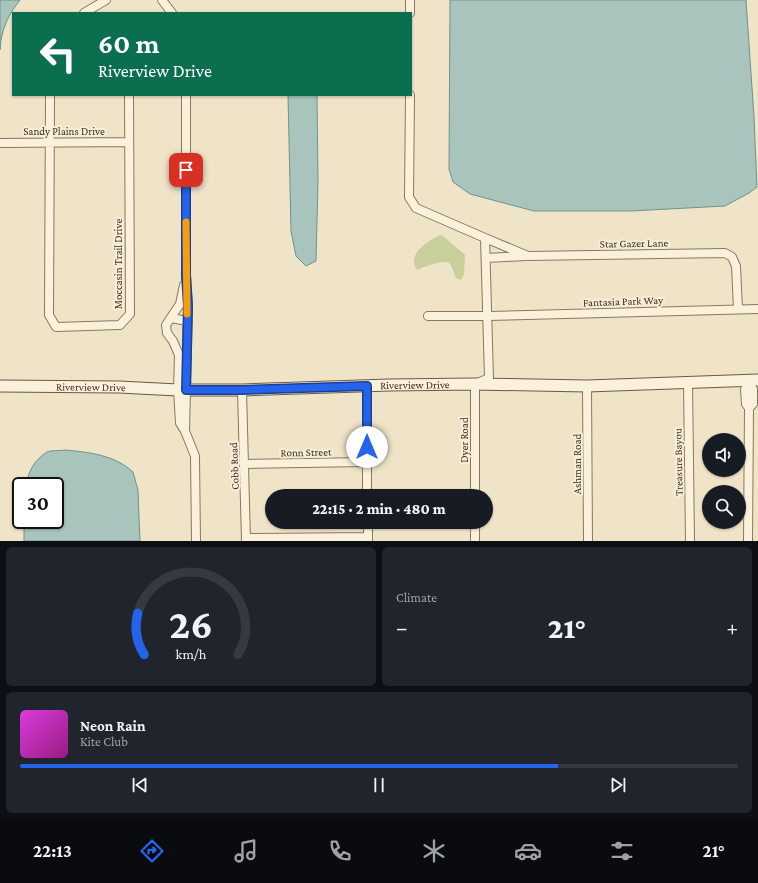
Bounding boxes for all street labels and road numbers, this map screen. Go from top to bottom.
street label: Sandy Plains Drive [23,125,105,138]
street label: Moccasin Trail Drive [112,219,124,309]
street label: Star Gazer Lane [600,236,669,250]
street label: Fantasia Park Way [583,294,664,309]
street label: Riverview Drive [380,378,450,391]
street label: Riverview Drive [56,380,126,393]
street label: Dyer Road [458,417,471,463]
street label: Treasure Bayou [671,428,686,496]
street label: Ashman Road [571,433,583,494]
street label: Cobb Road [227,442,241,490]
street label: Ronn Street [280,446,332,458]

